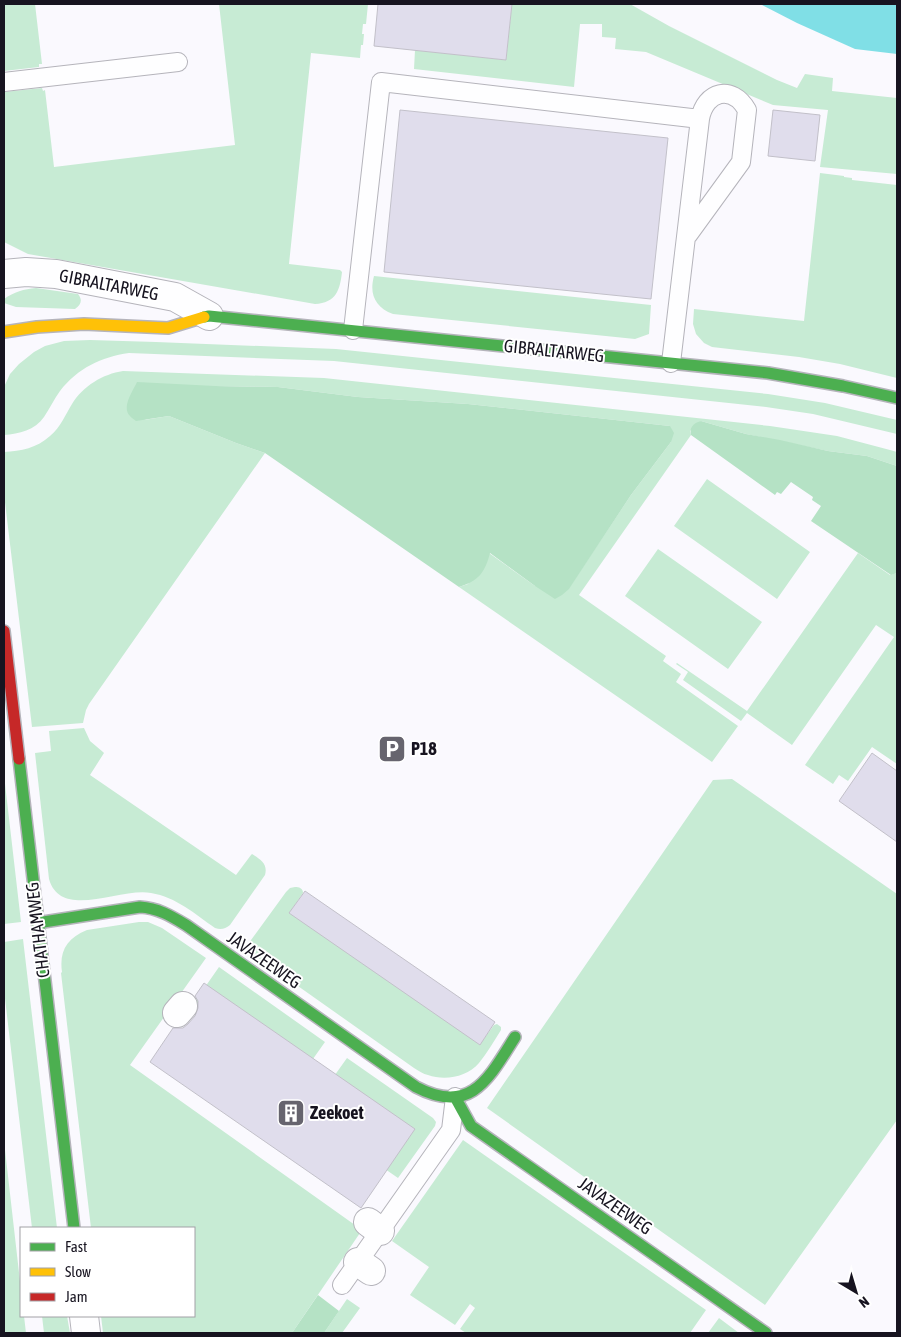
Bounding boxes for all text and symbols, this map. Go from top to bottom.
street label: GIBRALTARWEG [58,265,161,304]
street label: GIBRALTARWEG [503,335,605,366]
parking icon: P18 [377,734,407,764]
place label: P18 [411,738,437,759]
street label: CHATHAMWEG [21,881,54,979]
street label: JAVAZEEWEG [223,927,305,993]
building icon: Zeekoet [276,1098,306,1128]
place label: Zeekoet [310,1102,365,1123]
street label: JAVAZEEWEG [574,1173,656,1239]
legend [20,1227,195,1317]
text: Fast [65,1238,87,1255]
text: Slow [65,1263,91,1280]
north arrow [831,1267,881,1317]
text: Jam [65,1288,88,1305]
text: N [856,1293,872,1311]

